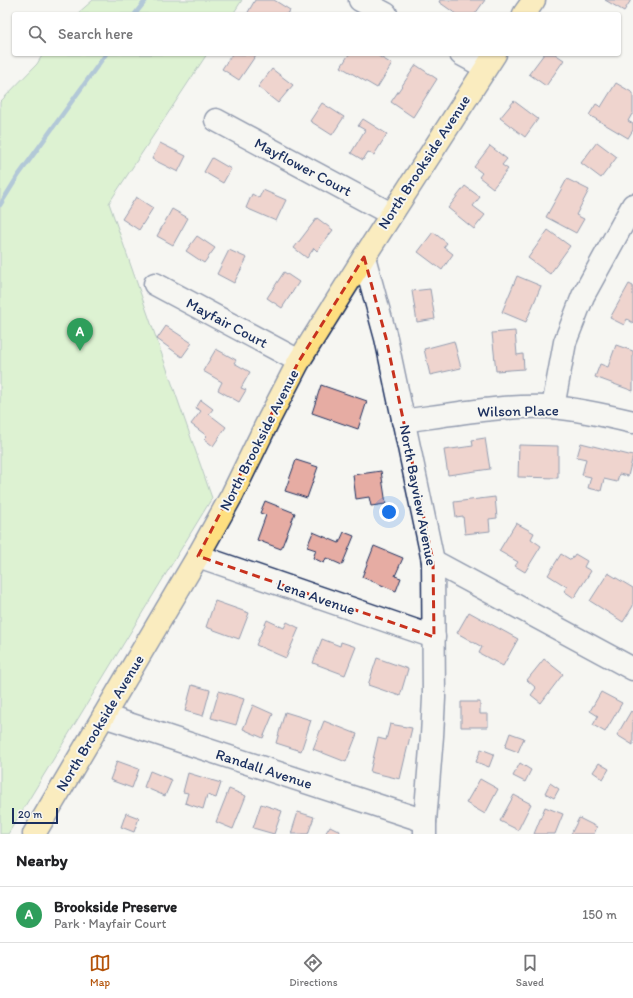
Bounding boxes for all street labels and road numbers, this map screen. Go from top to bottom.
street label: North Brookside Avenue [374,92,474,232]
street label: Mayflower Court [251,134,355,200]
street label: Mayfair Court [183,294,271,352]
street label: North Brookside Avenue [216,366,302,514]
street label: Wilson Place [477,401,559,421]
street label: North Bayview Avenue [396,423,440,567]
street label: Lena Avenue [274,575,358,619]
street label: North Brookside Avenue [52,651,148,795]
street label: Randall Avenue [214,745,314,793]

